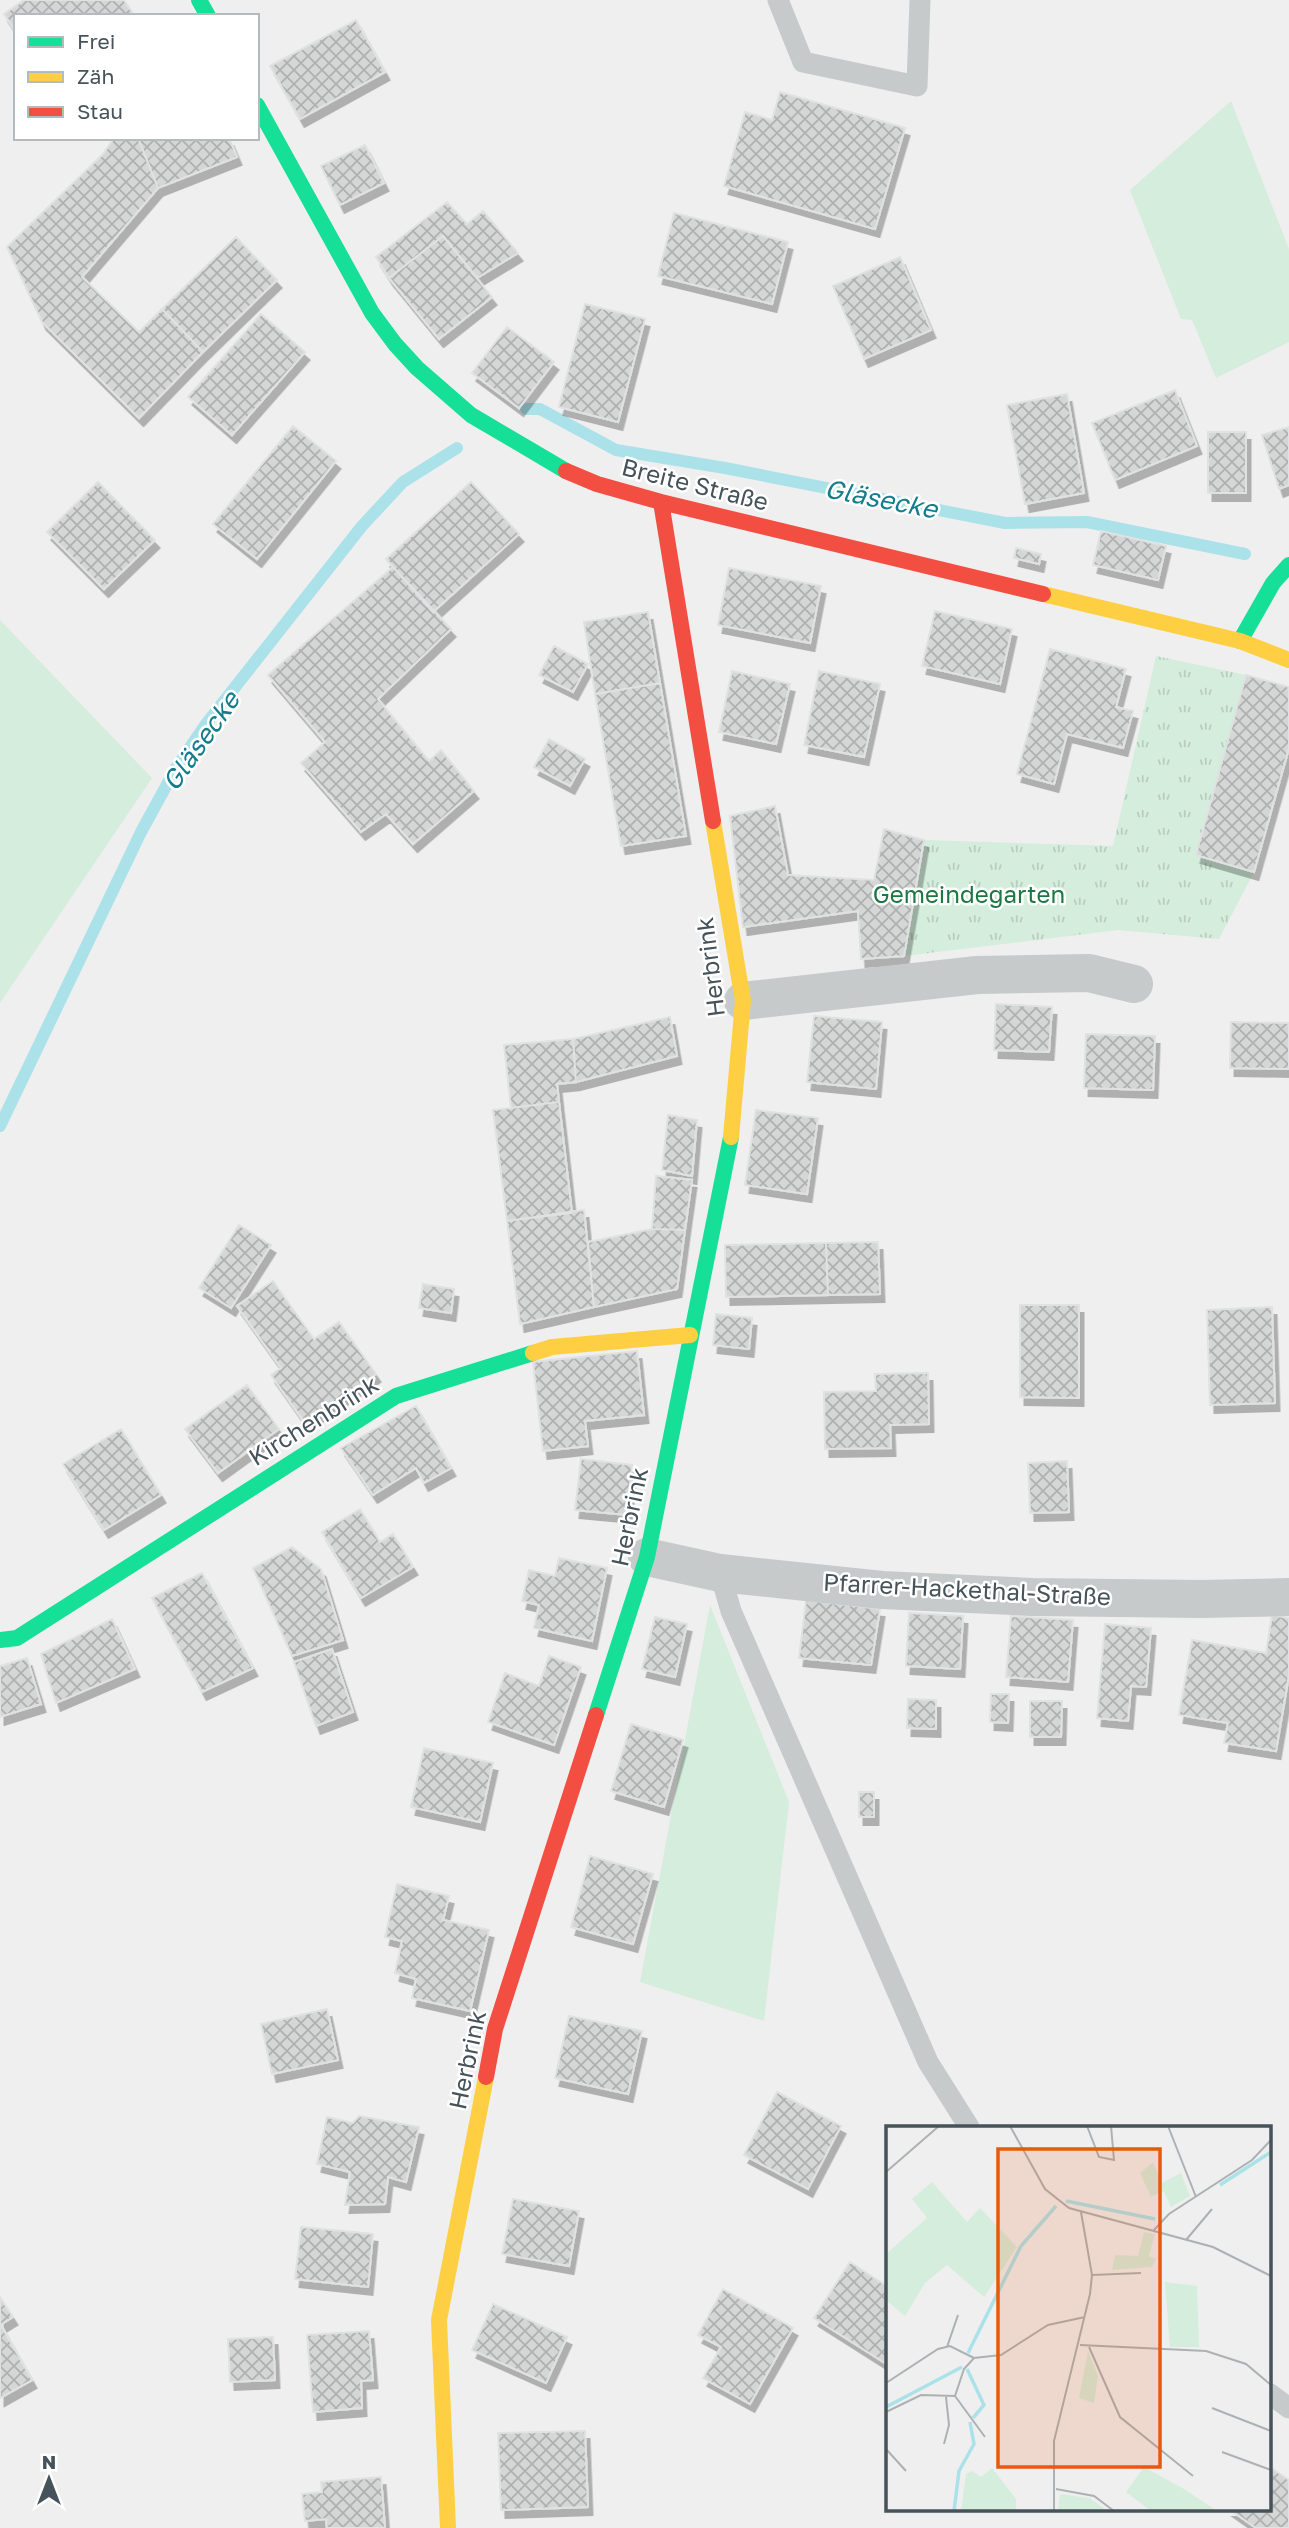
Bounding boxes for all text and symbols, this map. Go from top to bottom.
legend [14,14,259,140]
text: Frei [77,28,115,54]
text: Zäh [77,63,114,89]
text: Stau [77,98,123,124]
street label: Breite Straße [619,451,772,516]
water label: Gläsecke [822,472,942,525]
water label: Gläsecke [155,684,247,796]
park label: Gemeindegarten [873,879,1065,908]
street label: Herbrink [689,916,730,1019]
street label: Kirchenbrink [243,1368,383,1471]
street label: Herbrink [604,1465,653,1569]
street label: Pfarrer-Hackethal-Straße [823,1566,1112,1611]
street label: Herbrink [442,2008,491,2112]
inset map [886,2126,1272,2510]
north arrow [14,2444,84,2514]
text: N [42,2450,56,2473]

